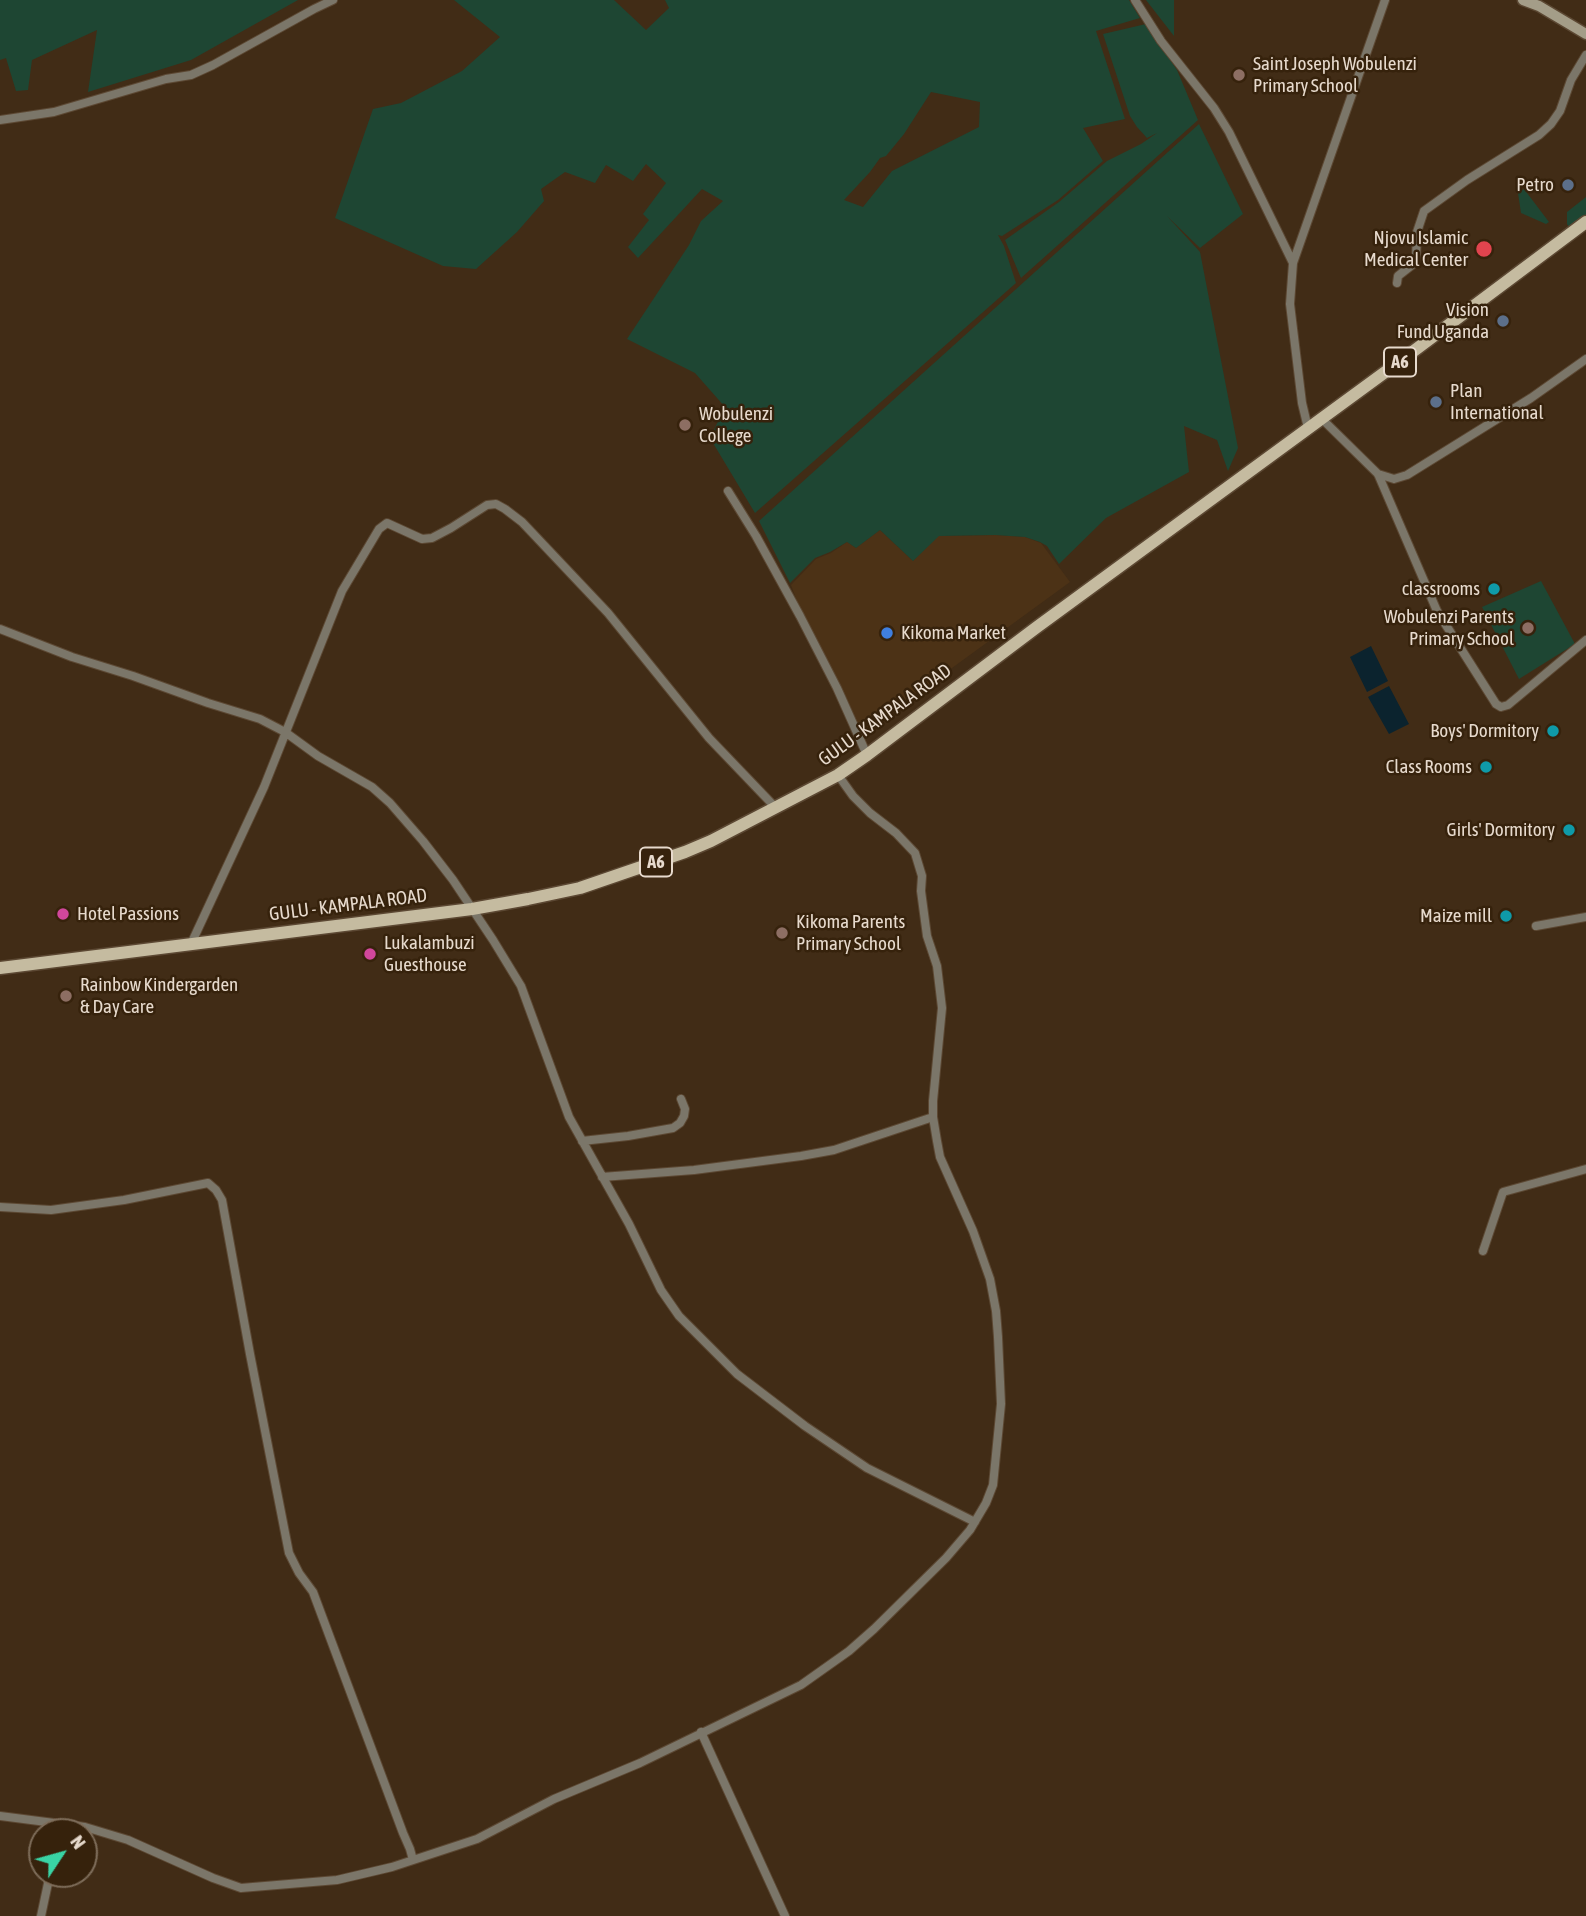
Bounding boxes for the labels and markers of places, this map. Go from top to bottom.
place label: Saint Joseph Wobulenzi Primary School [1253,53,1417,97]
marker: Saint Joseph Wobulenzi Primary School [1231,67,1247,83]
place label: Petro [1516,174,1554,196]
marker: Petro [1560,177,1576,193]
place label: Njovu Islamic Medical Center [1364,227,1468,271]
marker: Njovu Islamic Medical Center [1474,239,1494,259]
place label: Vision Fund Uganda [1397,299,1489,343]
marker: Vision Fund Uganda [1495,313,1511,329]
place label: Plan International [1450,380,1543,424]
marker: Plan International [1428,394,1444,410]
place label: Wobulenzi College [699,403,773,447]
marker: Wobulenzi College [677,417,693,433]
place label: classrooms [1402,578,1480,600]
marker: classrooms [1486,581,1502,597]
place label: Wobulenzi Parents Primary School [1384,606,1514,650]
marker: Wobulenzi Parents Primary School [1520,620,1536,636]
place label: Kikoma Market [901,622,1006,644]
marker: Kikoma Market [879,625,895,641]
place label: Boys' Dormitory [1430,720,1539,742]
marker: Boys' Dormitory [1545,723,1561,739]
place label: Class Rooms [1386,756,1472,778]
marker: Class Rooms [1478,759,1494,775]
place label: Girls' Dormitory [1447,819,1555,841]
marker: Girls' Dormitory [1561,822,1577,838]
place label: Hotel Passions [77,903,179,925]
place label: Maize mill [1420,905,1492,927]
marker: Hotel Passions [55,906,71,922]
marker: Maize mill [1498,908,1514,924]
place label: Kikoma Parents Primary School [796,911,905,955]
marker: Kikoma Parents Primary School [774,925,790,941]
place label: Lukalambuzi Guesthouse [384,932,475,976]
marker: Lukalambuzi Guesthouse [362,946,378,962]
place label: Rainbow Kindergarden & Day Care [80,974,238,1018]
marker: Rainbow Kindergarden & Day Care [58,988,74,1004]

